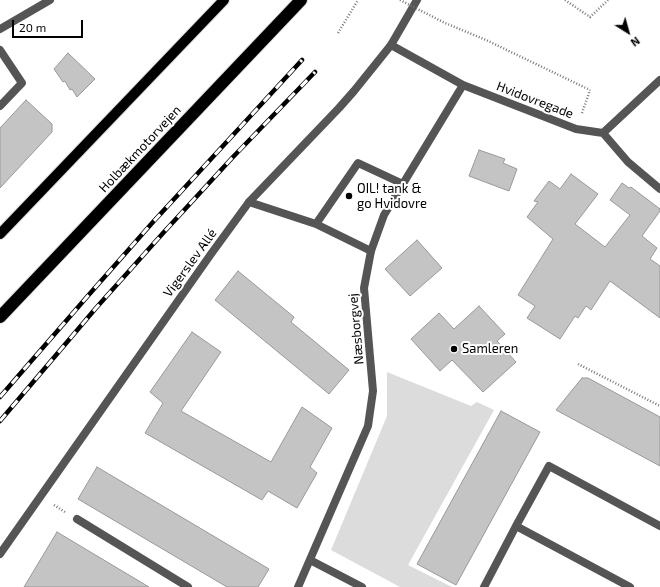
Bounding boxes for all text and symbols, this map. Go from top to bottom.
scale bar [14,12,85,38]
north arrow [608,12,648,52]
text: 20 m [19,20,46,34]
text: N [628,34,643,50]
street label: Hvidovregade [494,78,576,122]
street label: Holbækmotorvejen [96,102,184,196]
place label: OIL! tank & go Hvidovre [357,181,427,212]
marker: OIL! tank & go Hvidovre [344,191,354,201]
street label: Vigerslev Allé [160,226,220,300]
street label: Næsborgvej [345,293,367,365]
place label: Samleren [462,341,518,357]
marker: Samleren [449,344,459,354]

